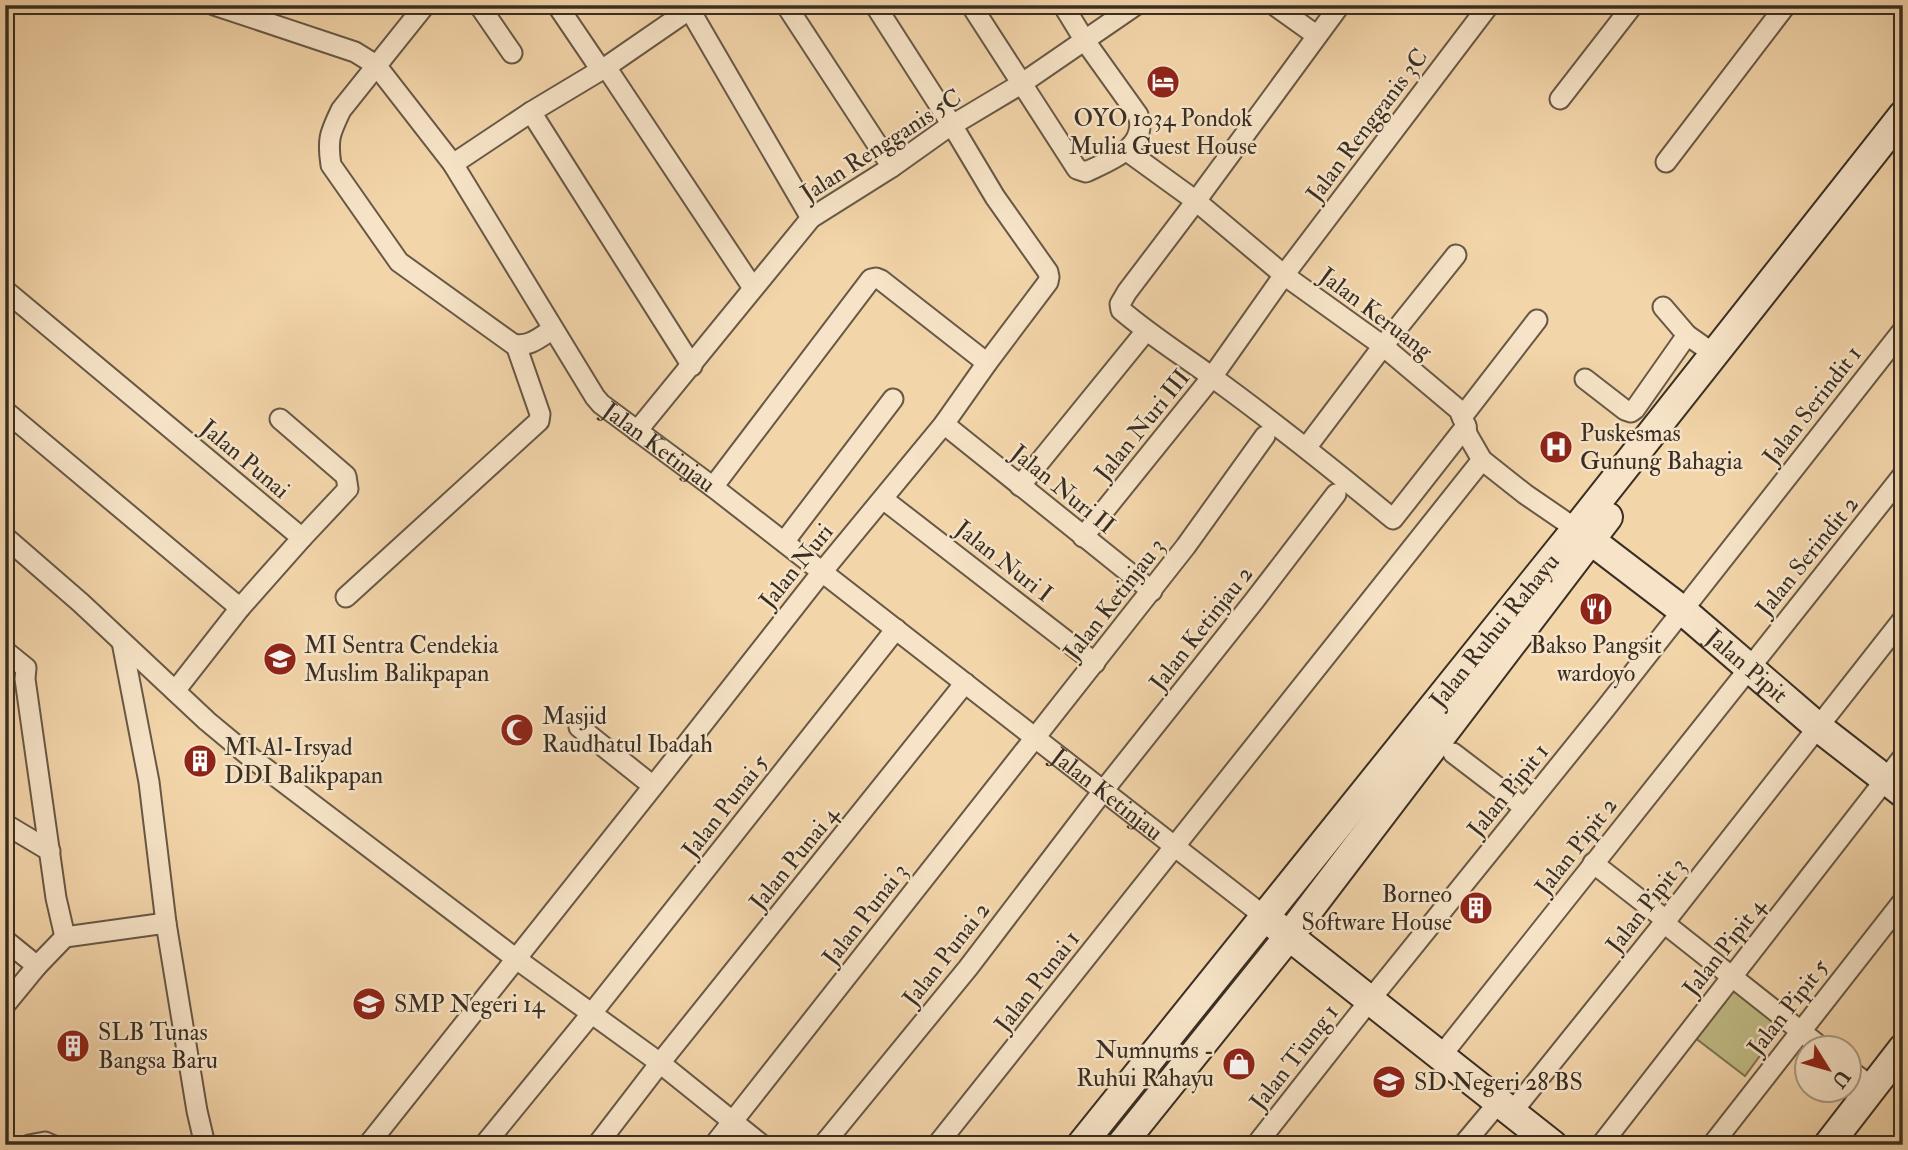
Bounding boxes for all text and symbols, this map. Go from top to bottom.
street label: Jalan Rengganis 3C [1299,42,1435,209]
hotel icon: OYO 1034 Pondok Mulia Guest House [1144,63,1182,101]
street label: Jalan Rengganis 5C [794,82,968,209]
place label: OYO 1034 Pondok Mulia Guest House [1069,103,1257,162]
street label: Jalan Keruang [1312,260,1440,367]
street label: Jalan Serindit 1 [1756,339,1869,472]
street label: Jalan Nuri III [1087,363,1197,488]
street label: Jalan Ketinjau [595,395,722,500]
street label: Jalan Punai [193,412,296,506]
place label: Puskesmas Gunung Bahagia [1580,418,1744,477]
hospital icon: Puskesmas Gunung Bahagia [1537,428,1575,466]
street label: Jalan Nuri II [1003,437,1121,541]
street label: Jalan Serindit 2 [1749,490,1866,624]
street label: Jalan Nuri I [948,513,1059,609]
street label: Jalan Nuri [752,517,840,616]
street label: Jalan Ketinjau 3 [1056,532,1172,668]
street label: Jalan Ruhui Rahayu [1422,547,1567,716]
street label: Jalan Ketinjau 2 [1142,559,1260,698]
restaurant icon: Bakso Pangsit wardoyo [1577,590,1615,628]
street label: Jalan Pipit [1698,622,1794,710]
place label: MI Sentra Cendekia Muslim Balikpapan [304,630,500,689]
place label: Bakso Pangsit wardoyo [1530,630,1662,689]
school or university icon: MI Sentra Cendekia Muslim Balikpapan [261,640,299,678]
place label: Masjid Raudhatul Ibadah [542,701,713,760]
mosque icon: Masjid Raudhatul Ibadah [498,711,536,749]
place label: MI Al-Irsyad DDI Balikpapan [224,732,383,791]
street label: Jalan Pipit 1 [1460,737,1556,845]
street label: Jalan Ketinjau [1044,741,1169,848]
building icon: MI Al-Irsyad DDI Balikpapan [181,742,219,780]
street label: Jalan Punai 5 [675,748,776,865]
street label: Jalan Pipit 2 [1528,791,1624,902]
street label: Jalan Punai 4 [742,799,847,918]
street label: Jalan Pipit 3 [1599,851,1693,960]
street label: Jalan Punai 3 [815,857,915,973]
place label: Borneo Software House [1301,879,1452,938]
building icon: Borneo Software House [1457,889,1495,927]
street label: Jalan Pipit 4 [1676,891,1773,1004]
street label: Jalan Punai 2 [895,896,997,1014]
street label: Jalan Punai 1 [987,924,1087,1039]
street label: Jalan Pipit 5 [1740,952,1836,1063]
school or university icon: SMP Negeri 14 [350,985,388,1023]
place label: SMP Negeri 14 [394,989,545,1020]
street label: Jalan Tiung 1 [1243,998,1346,1117]
place label: SLB Tunas Bangsa Baru [98,1017,218,1076]
building icon: SLB Tunas Bangsa Baru [54,1027,92,1065]
north arrow [1792,1034,1862,1104]
place label: Numnums - Ruhui Rahayu [1076,1035,1214,1094]
shop icon: Numnums - Ruhui Rahayu [1220,1045,1258,1083]
school or university icon: SD Negeri 28 BS [1370,1063,1408,1101]
text: U [1826,1065,1855,1092]
place label: SD Negeri 28 BS [1414,1067,1583,1098]

